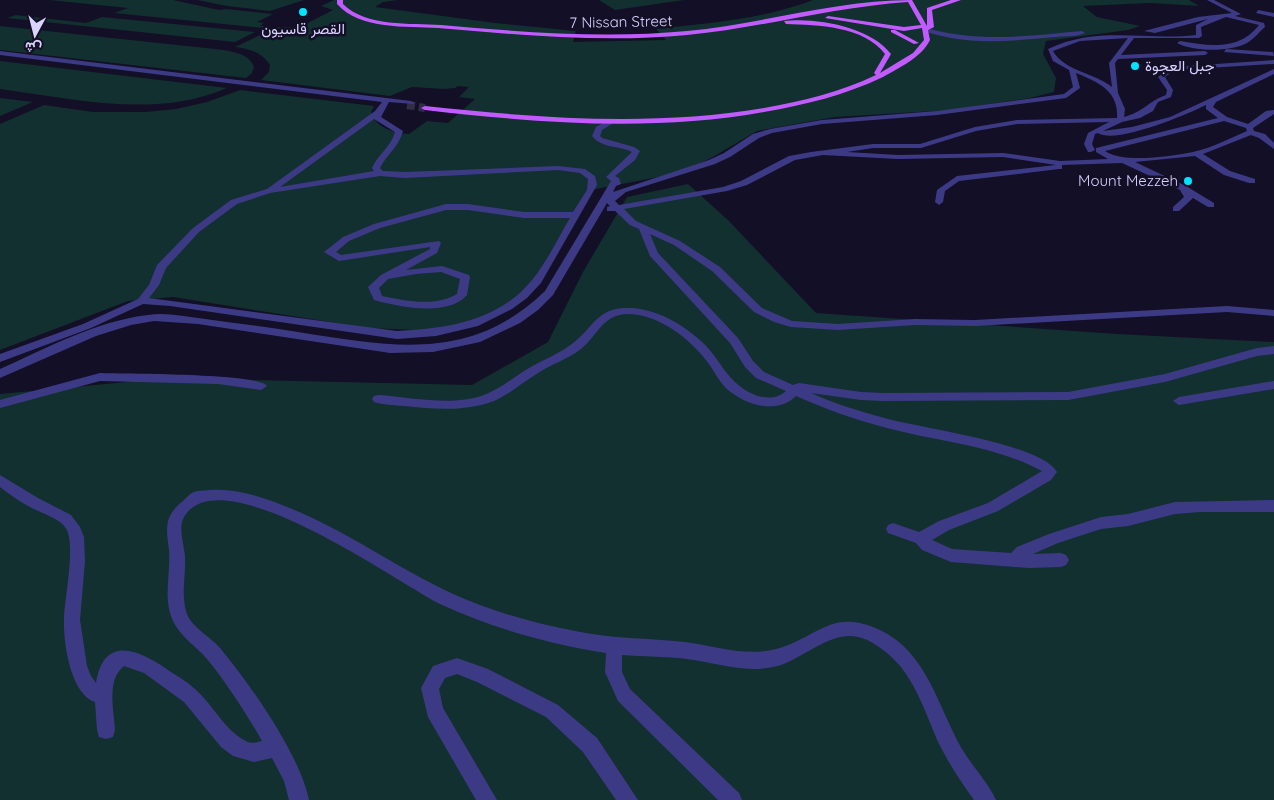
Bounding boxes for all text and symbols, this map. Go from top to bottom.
marker: القصر قاسيون [297,6,309,18]
north arrow [10,10,60,60]
street label: 7 Nissan Street [569,11,673,32]
place label: القصر قاسيون [261,19,345,38]
text: ش [24,38,43,58]
place label: جبل العجوة [1145,56,1215,75]
marker: جبل العجوة [1129,60,1141,72]
place label: Mount Mezzeh [1078,171,1178,190]
marker: Mount Mezzeh [1182,175,1194,187]

